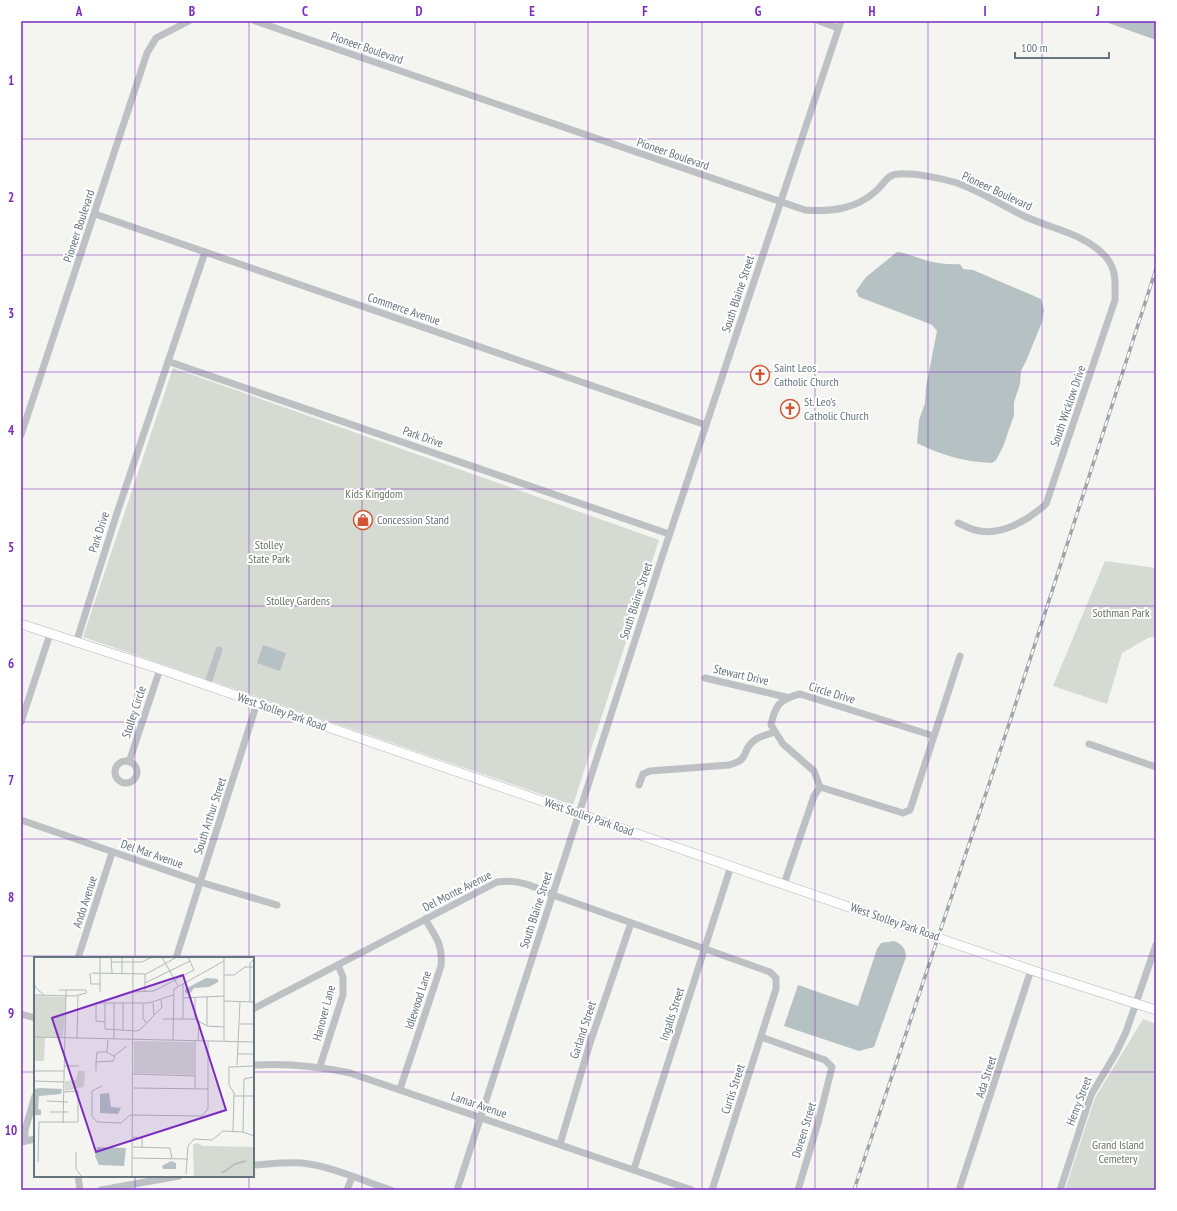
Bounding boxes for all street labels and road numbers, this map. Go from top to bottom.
street label: Pioneer Boulevard [329,28,405,67]
street label: Pioneer Boulevard [635,134,711,173]
street label: Pioneer Boulevard [960,168,1035,213]
street label: Pioneer Boulevard [60,188,97,264]
street label: South Blaine Street [718,253,757,334]
street label: Commerce Avenue [366,289,442,328]
street label: South Wicklow Drive [1047,363,1088,449]
street label: Park Drive [401,423,445,450]
street label: Park Drive [85,510,112,554]
street label: South Blaine Street [616,560,655,641]
street label: Stewart Drive [712,661,770,688]
street label: Circle Drive [807,678,857,707]
street label: Stolley Circle [118,684,149,740]
street label: West Stolley Park Road [235,689,329,734]
street label: South Arthur Street [190,775,229,856]
street label: West Stolley Park Road [542,794,636,839]
street label: Del Mar Avenue [119,836,185,871]
street label: Del Monte Avenue [420,867,494,914]
street label: South Blaine Street [516,869,555,950]
street label: Ando Avenue [69,874,100,930]
street label: West Stolley Park Road [848,899,942,944]
street label: Idlewood Lane [401,969,434,1031]
street label: Hanover Lane [309,983,338,1042]
street label: Ingalls Street [656,985,687,1042]
street label: Garland Street [566,999,599,1060]
street label: Ada Street [972,1053,1000,1100]
street label: Curtis Street [717,1061,748,1116]
street label: Henry Street [1062,1073,1095,1128]
street label: Lamar Avenue [449,1088,509,1121]
street label: Doreen Street [788,1100,819,1159]

